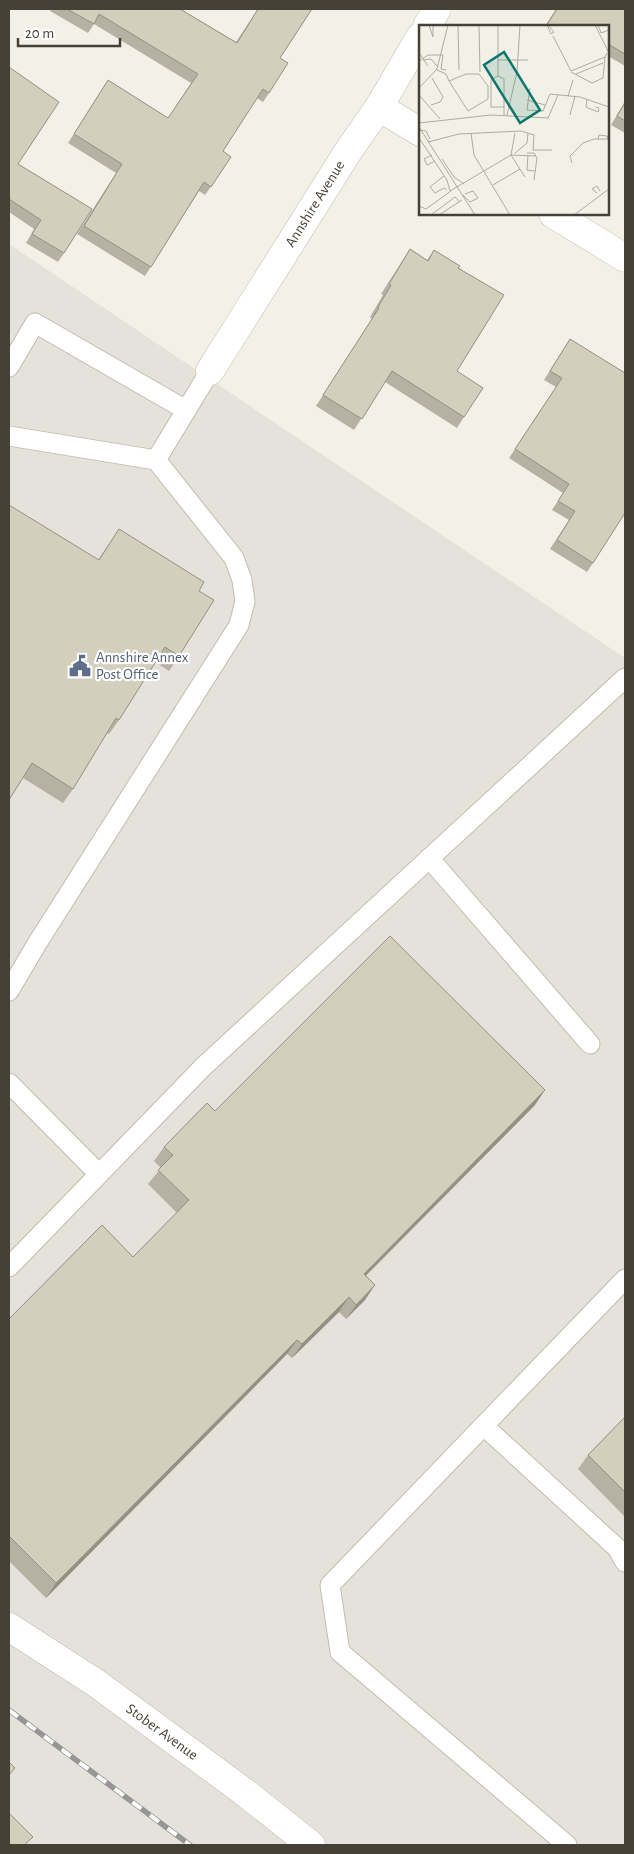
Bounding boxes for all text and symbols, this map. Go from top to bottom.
scale bar [18,15,120,47]
inset map [419,25,609,215]
text: 20 m [25,26,54,41]
street label: Annshire Avenue [282,158,348,250]
place label: Annshire Annex Post Office [96,650,189,682]
public building icon: Annshire Annex Post Office [67,653,93,679]
street label: Stober Avenue [123,1701,201,1763]

